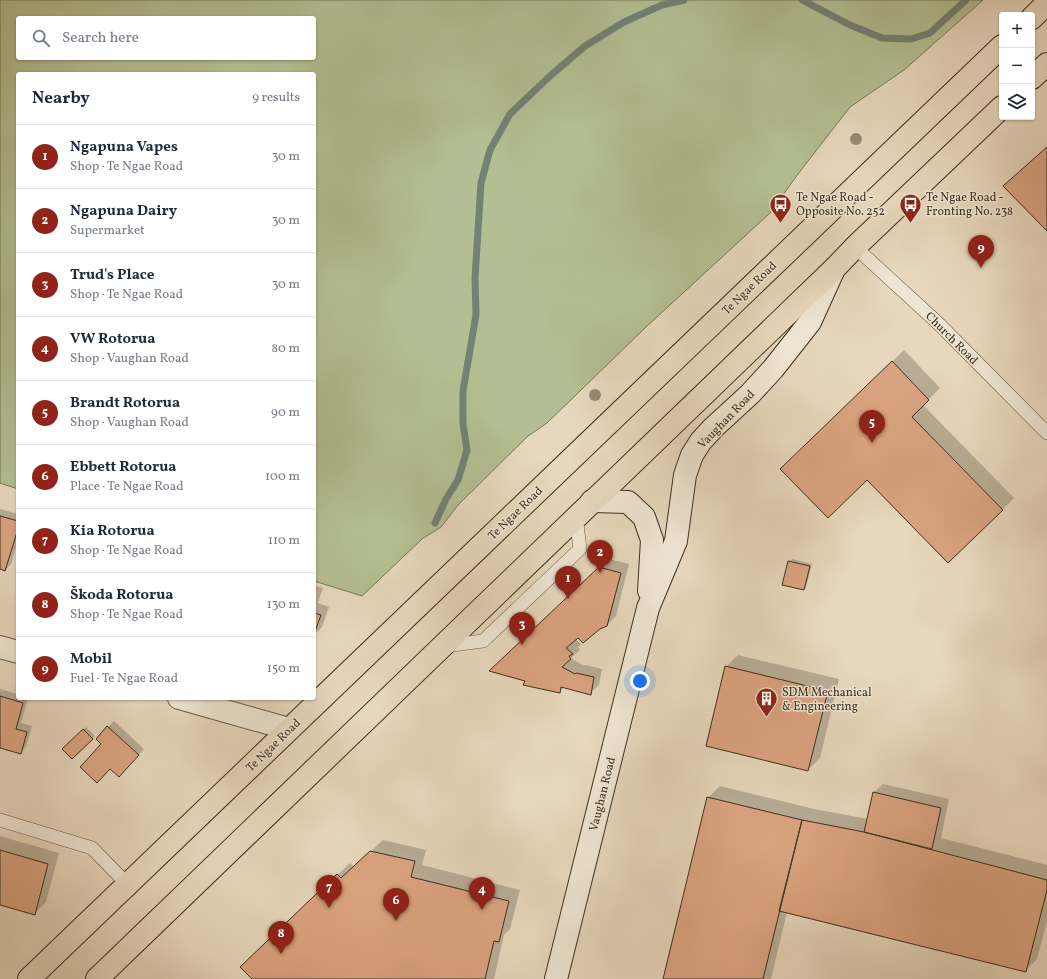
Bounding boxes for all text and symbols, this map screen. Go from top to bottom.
map controls [999,12,1035,120]
button: + [999,12,1035,48]
search box [16,16,316,60]
icon: search [30,27,52,49]
text: Search here [62,28,139,49]
button: − [999,48,1035,84]
button: layers [999,84,1035,120]
text: Nearby [32,87,90,110]
text: 9 results [252,89,300,107]
text: Ngapuna Vapes [70,137,178,158]
text: 1 [42,148,48,166]
text: 30 m [272,148,300,166]
text: Shop · Te Ngae Road [70,158,183,176]
place label: Te Ngae Road - Opposite No. 252 [796,190,885,220]
place label: Te Ngae Road - Fronting No. 238 [926,190,1013,220]
bus stop icon: Te Ngae Road - Opposite No. 252 [767,191,793,224]
bus stop icon: Te Ngae Road - Fronting No. 238 [897,191,923,224]
text: Ngapuna Dairy [70,201,177,222]
text: 2 [42,212,48,230]
text: 30 m [272,212,300,230]
text: Supermarket [70,222,145,240]
pin: 9 [968,235,994,268]
street label: Te Ngae Road [719,258,781,319]
text: Trud's Place [70,265,154,286]
text: 3 [42,276,48,294]
text: 30 m [272,276,300,294]
text: Shop · Te Ngae Road [70,286,183,304]
street label: Church Road [921,309,981,369]
text: VW Rotorua [70,329,155,350]
text: 4 [41,340,49,358]
text: 80 m [271,340,300,358]
text: Shop · Vaughan Road [70,350,189,368]
street label: Vaughan Road [695,387,759,453]
text: Brandt Rotorua [70,393,180,414]
text: 5 [42,404,48,422]
text: 90 m [271,404,300,422]
pin: 5 [859,410,885,443]
text: Shop · Vaughan Road [70,414,189,432]
text: Ebbett Rotorua [70,457,177,478]
text: 6 [41,468,49,486]
text: 100 m [265,468,300,486]
text: Place · Te Ngae Road [70,478,184,496]
street label: Te Ngae Road [485,483,547,544]
text: Kia Rotorua [70,521,155,542]
text: 7 [42,532,48,550]
text: 110 m [268,532,300,550]
pin: 2 [587,540,613,573]
text: Shop · Te Ngae Road [70,542,183,560]
pin: 1 [555,566,581,599]
text: Škoda Rotorua [70,585,174,606]
text: 8 [41,596,49,614]
text: 130 m [267,596,300,614]
text: Shop · Te Ngae Road [70,606,183,624]
pin: 3 [509,612,535,645]
text: Mobil [70,649,112,670]
text: 9 [41,660,49,678]
text: 150 m [267,660,300,678]
text: Fuel · Te Ngae Road [70,670,178,688]
your location [630,671,650,691]
place label: SDM Mechanical & Engineering [782,685,872,715]
building icon: SDM Mechanical & Engineering [754,686,780,719]
street label: Te Ngae Road [243,715,305,776]
street label: Vaughan Road [586,755,620,833]
pin: 7 [316,875,342,908]
pin: 4 [469,877,495,910]
pin: 6 [383,888,409,921]
pin: 8 [268,921,294,954]

